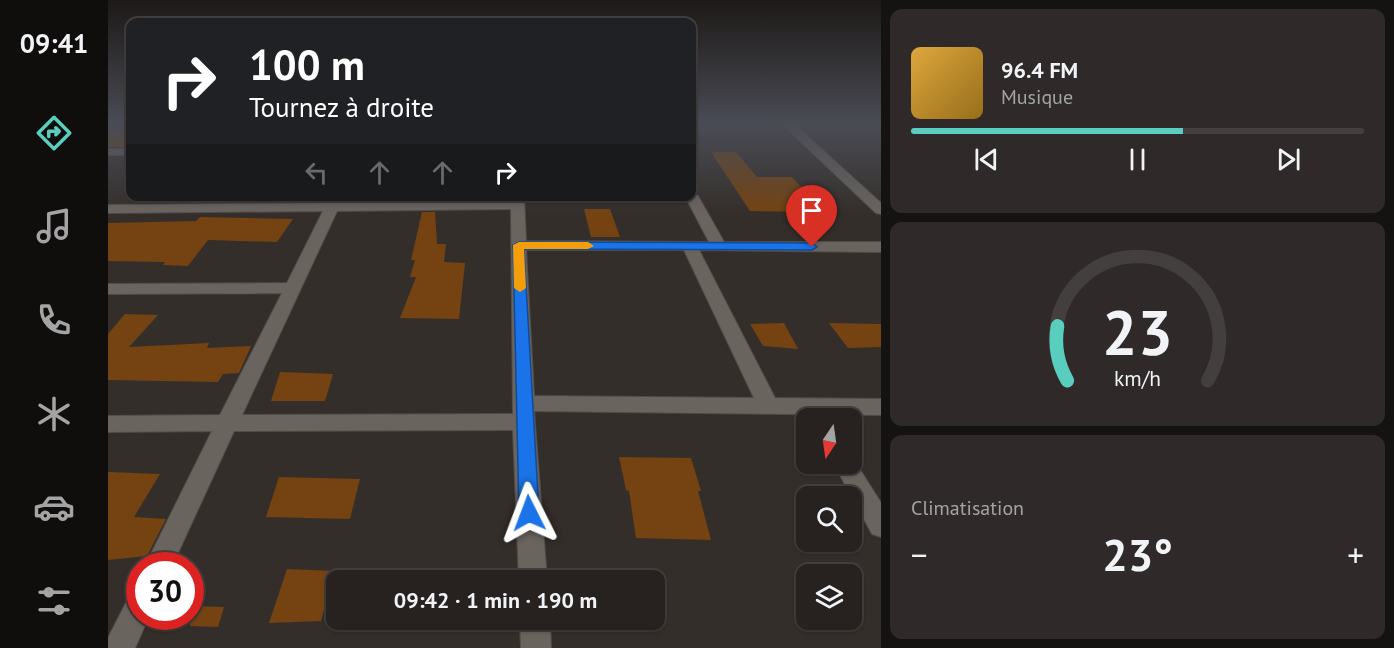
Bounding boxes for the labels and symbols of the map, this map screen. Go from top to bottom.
pin [786,185,837,247]
north arrow [796,408,862,474]
position arrow [497,481,561,545]
speed limit sign: 30 [126,552,204,630]

